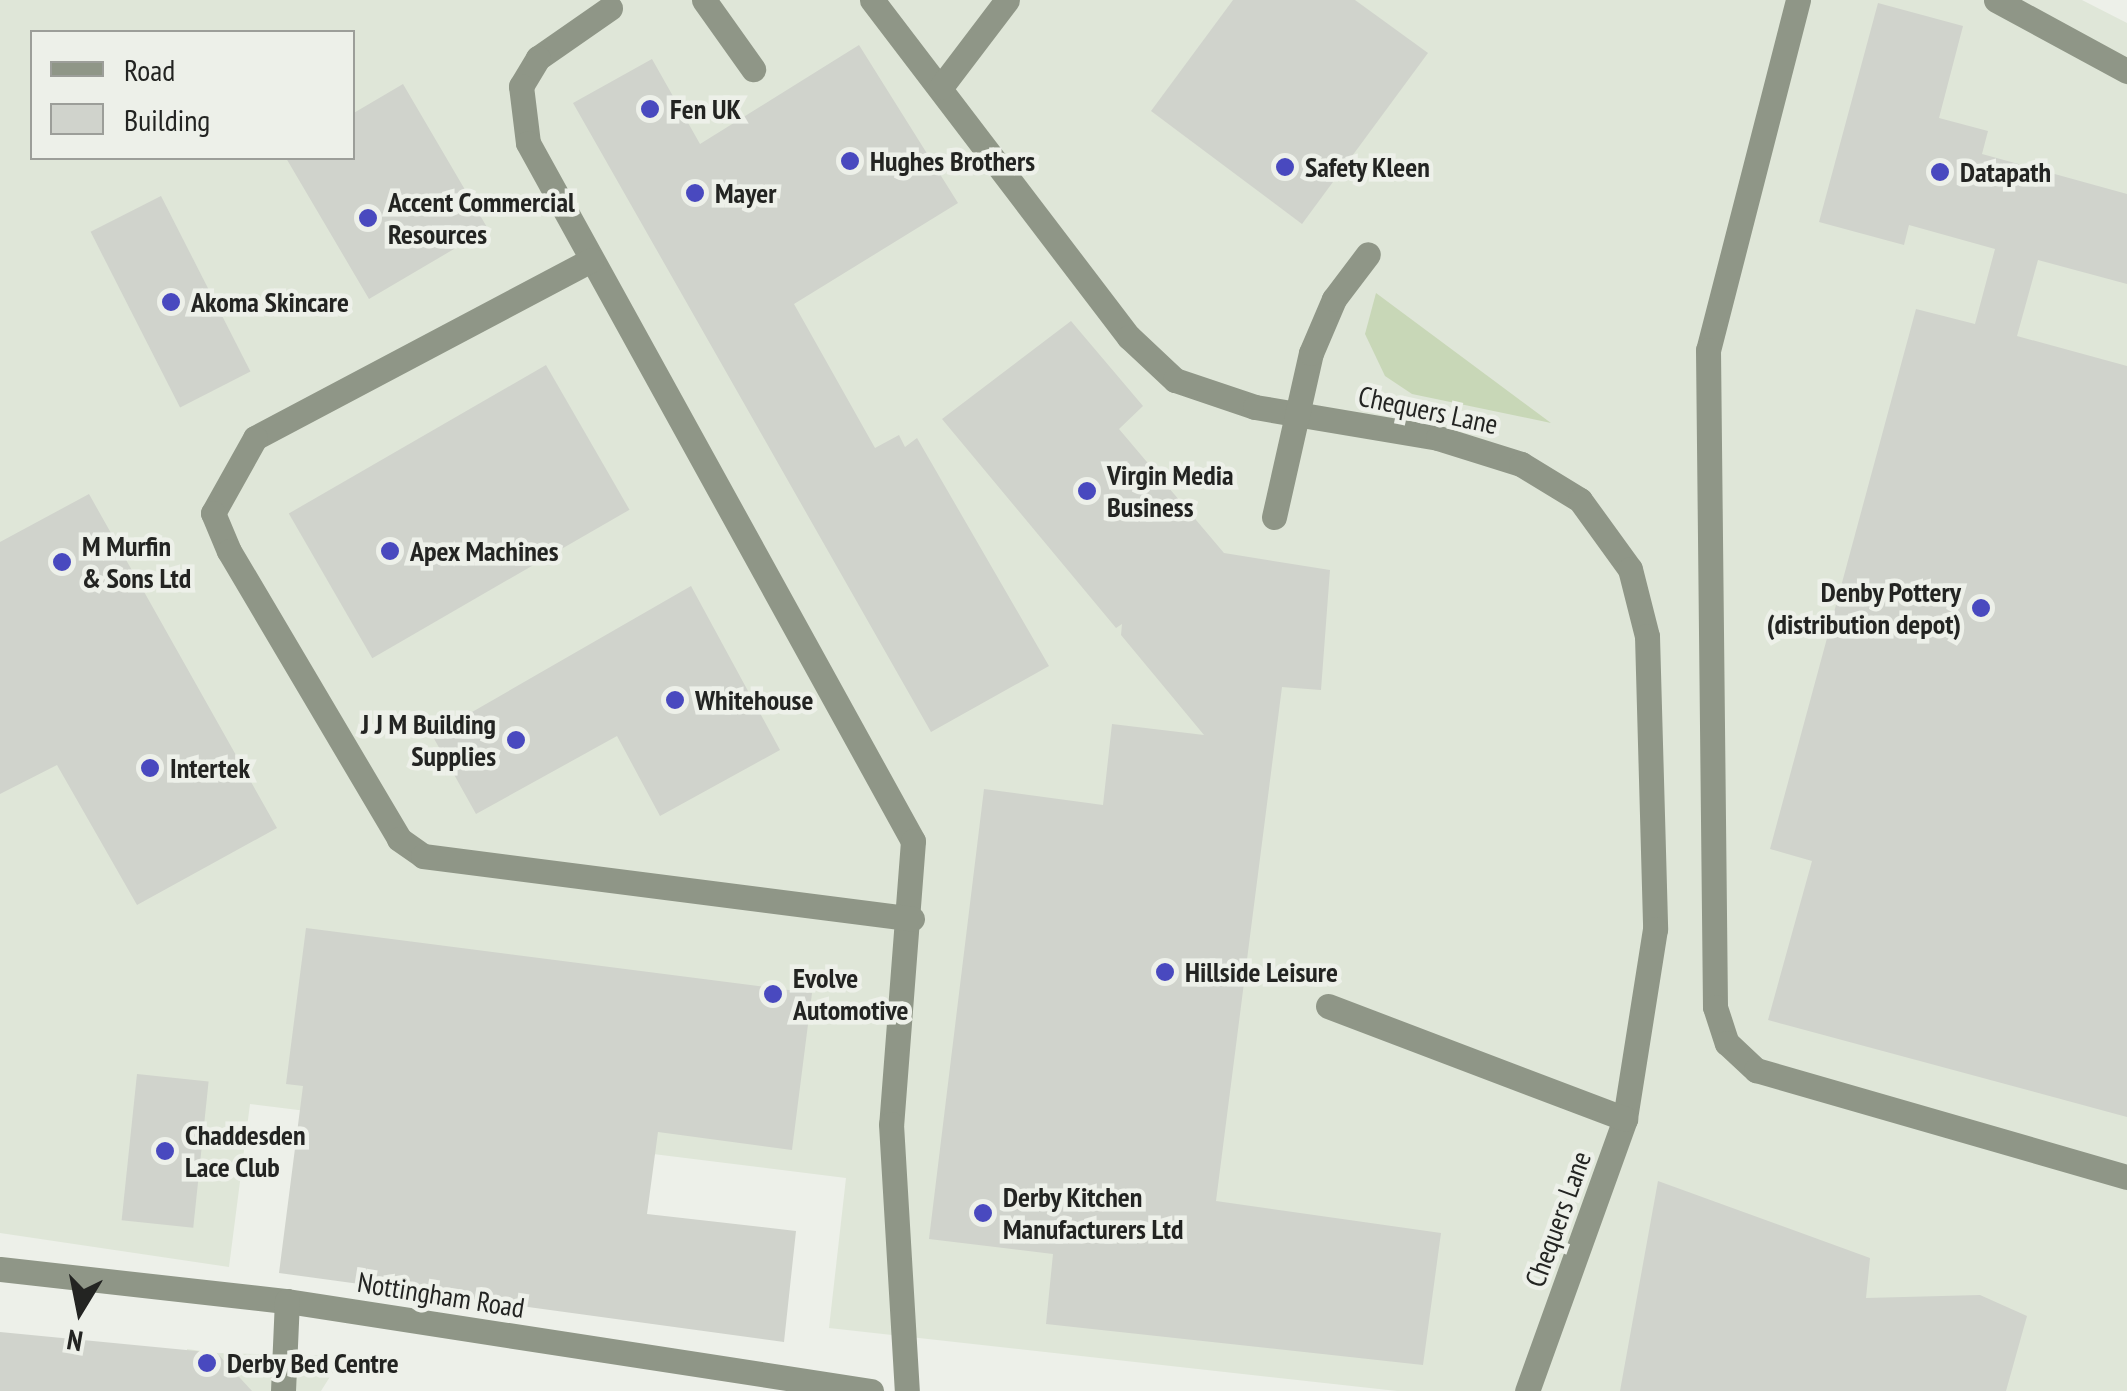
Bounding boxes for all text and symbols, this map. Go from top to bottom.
legend [30,30,355,160]
text: Road [124,50,175,89]
place label: Fen UK [670,92,741,126]
marker: Fen UK [639,98,661,120]
text: Building [124,100,210,139]
place label: Hughes Brothers [870,144,1035,178]
marker: Hughes Brothers [839,150,861,172]
place label: Safety Kleen [1305,150,1431,184]
place label: Datapath [1960,155,2051,189]
marker: Safety Kleen [1274,156,1296,178]
marker: Datapath [1929,161,1951,183]
place label: Mayer [715,176,776,210]
marker: Mayer [684,182,706,204]
place label: Accent Commercial Resources [388,185,575,251]
marker: Accent Commercial Resources [357,207,379,229]
place label: Akoma Skincare [191,285,349,319]
marker: Akoma Skincare [160,291,182,313]
street label: Chequers Lane [1355,379,1501,441]
place label: Virgin Media Business [1107,458,1234,524]
marker: Virgin Media Business [1076,480,1098,502]
place label: M Murfin & Sons Ltd [82,529,191,595]
place label: Apex Machines [410,534,559,568]
marker: Apex Machines [379,540,401,562]
marker: M Murfin & Sons Ltd [51,551,73,573]
place label: Denby Pottery (distribution depot) [1767,575,1961,641]
marker: Denby Pottery (distribution depot) [1970,597,1992,619]
place label: Whitehouse [695,683,813,717]
marker: Whitehouse [664,689,686,711]
place label: J J M Building Supplies [361,707,496,773]
marker: J J M Building Supplies [505,729,527,751]
place label: Intertek [170,751,250,785]
marker: Intertek [139,757,161,779]
place label: Hillside Leisure [1185,955,1338,989]
place label: Evolve Automotive [793,961,909,1027]
marker: Hillside Leisure [1154,961,1176,983]
marker: Evolve Automotive [762,983,784,1005]
place label: Chaddesden Lace Club [185,1118,306,1184]
marker: Chaddesden Lace Club [154,1140,176,1162]
street label: Chequers Lane [1518,1147,1598,1291]
place label: Derby Kitchen Manufacturers Ltd [1003,1180,1183,1246]
marker: Derby Kitchen Manufacturers Ltd [972,1202,994,1224]
north arrow [30,1261,130,1361]
street label: Nottingham Road [355,1265,527,1325]
text: N [64,1322,85,1361]
place label: Derby Bed Centre [227,1346,400,1380]
marker: Derby Bed Centre [196,1352,218,1374]

